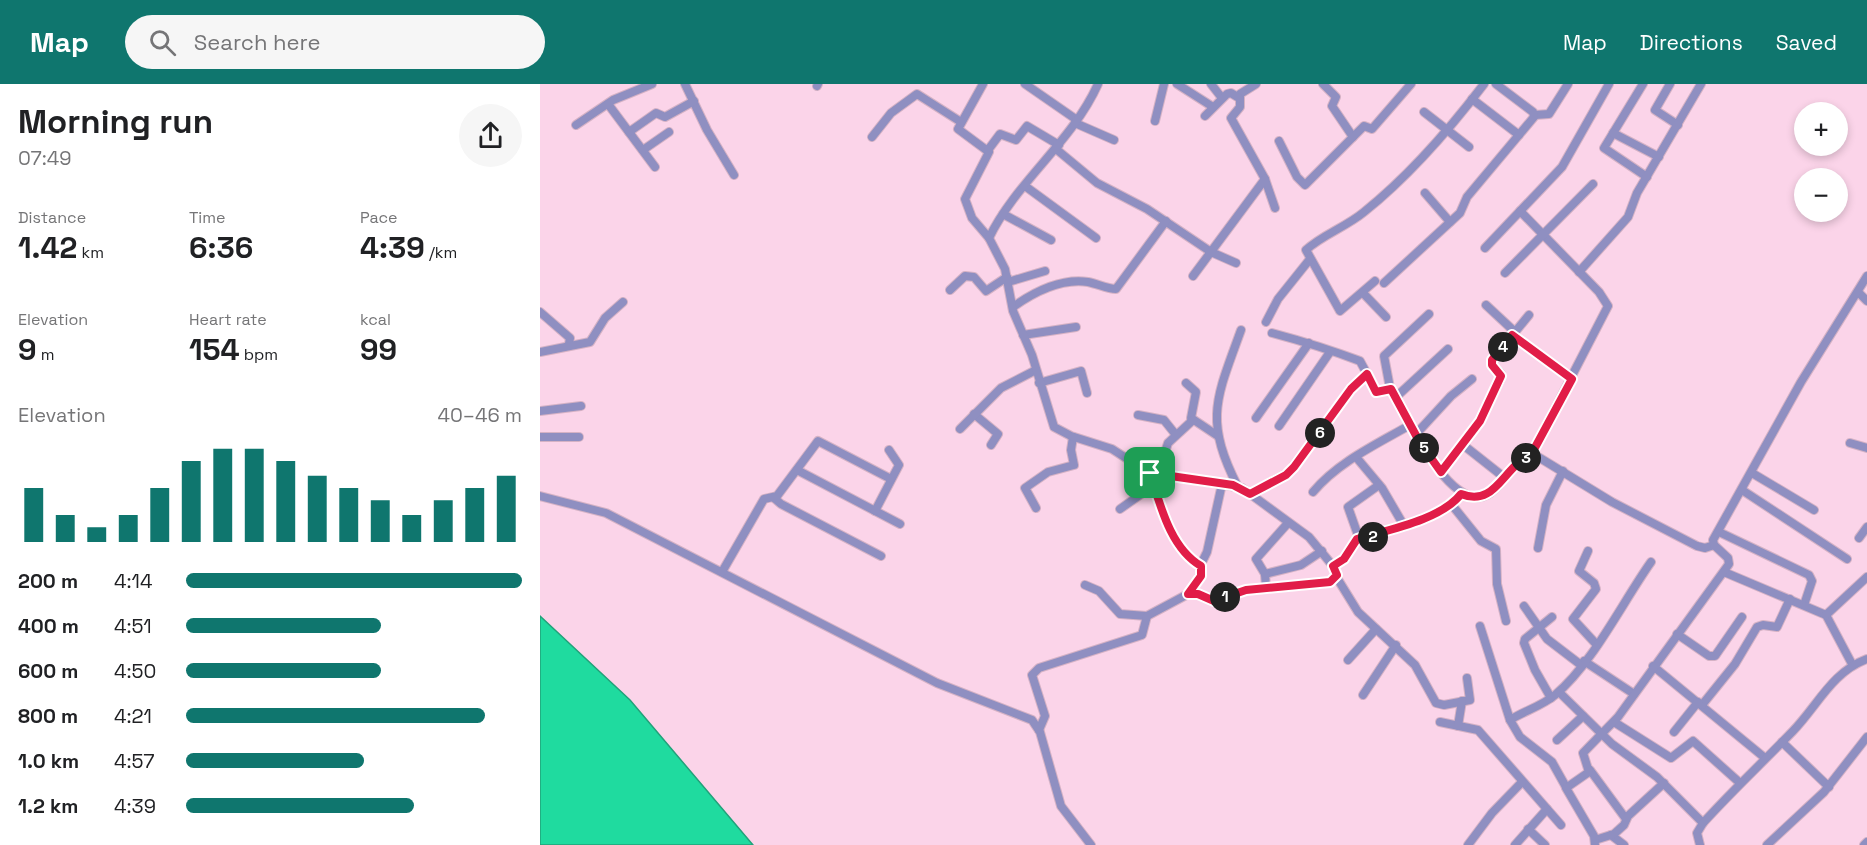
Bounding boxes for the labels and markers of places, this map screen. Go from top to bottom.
pin: 4 [1488,332,1518,362]
pin: 6 [1305,418,1335,448]
pin: 5 [1409,433,1439,463]
pin: 3 [1511,443,1541,473]
pin [1124,447,1175,498]
pin: 2 [1358,522,1388,552]
pin: 1 [1210,582,1240,612]

